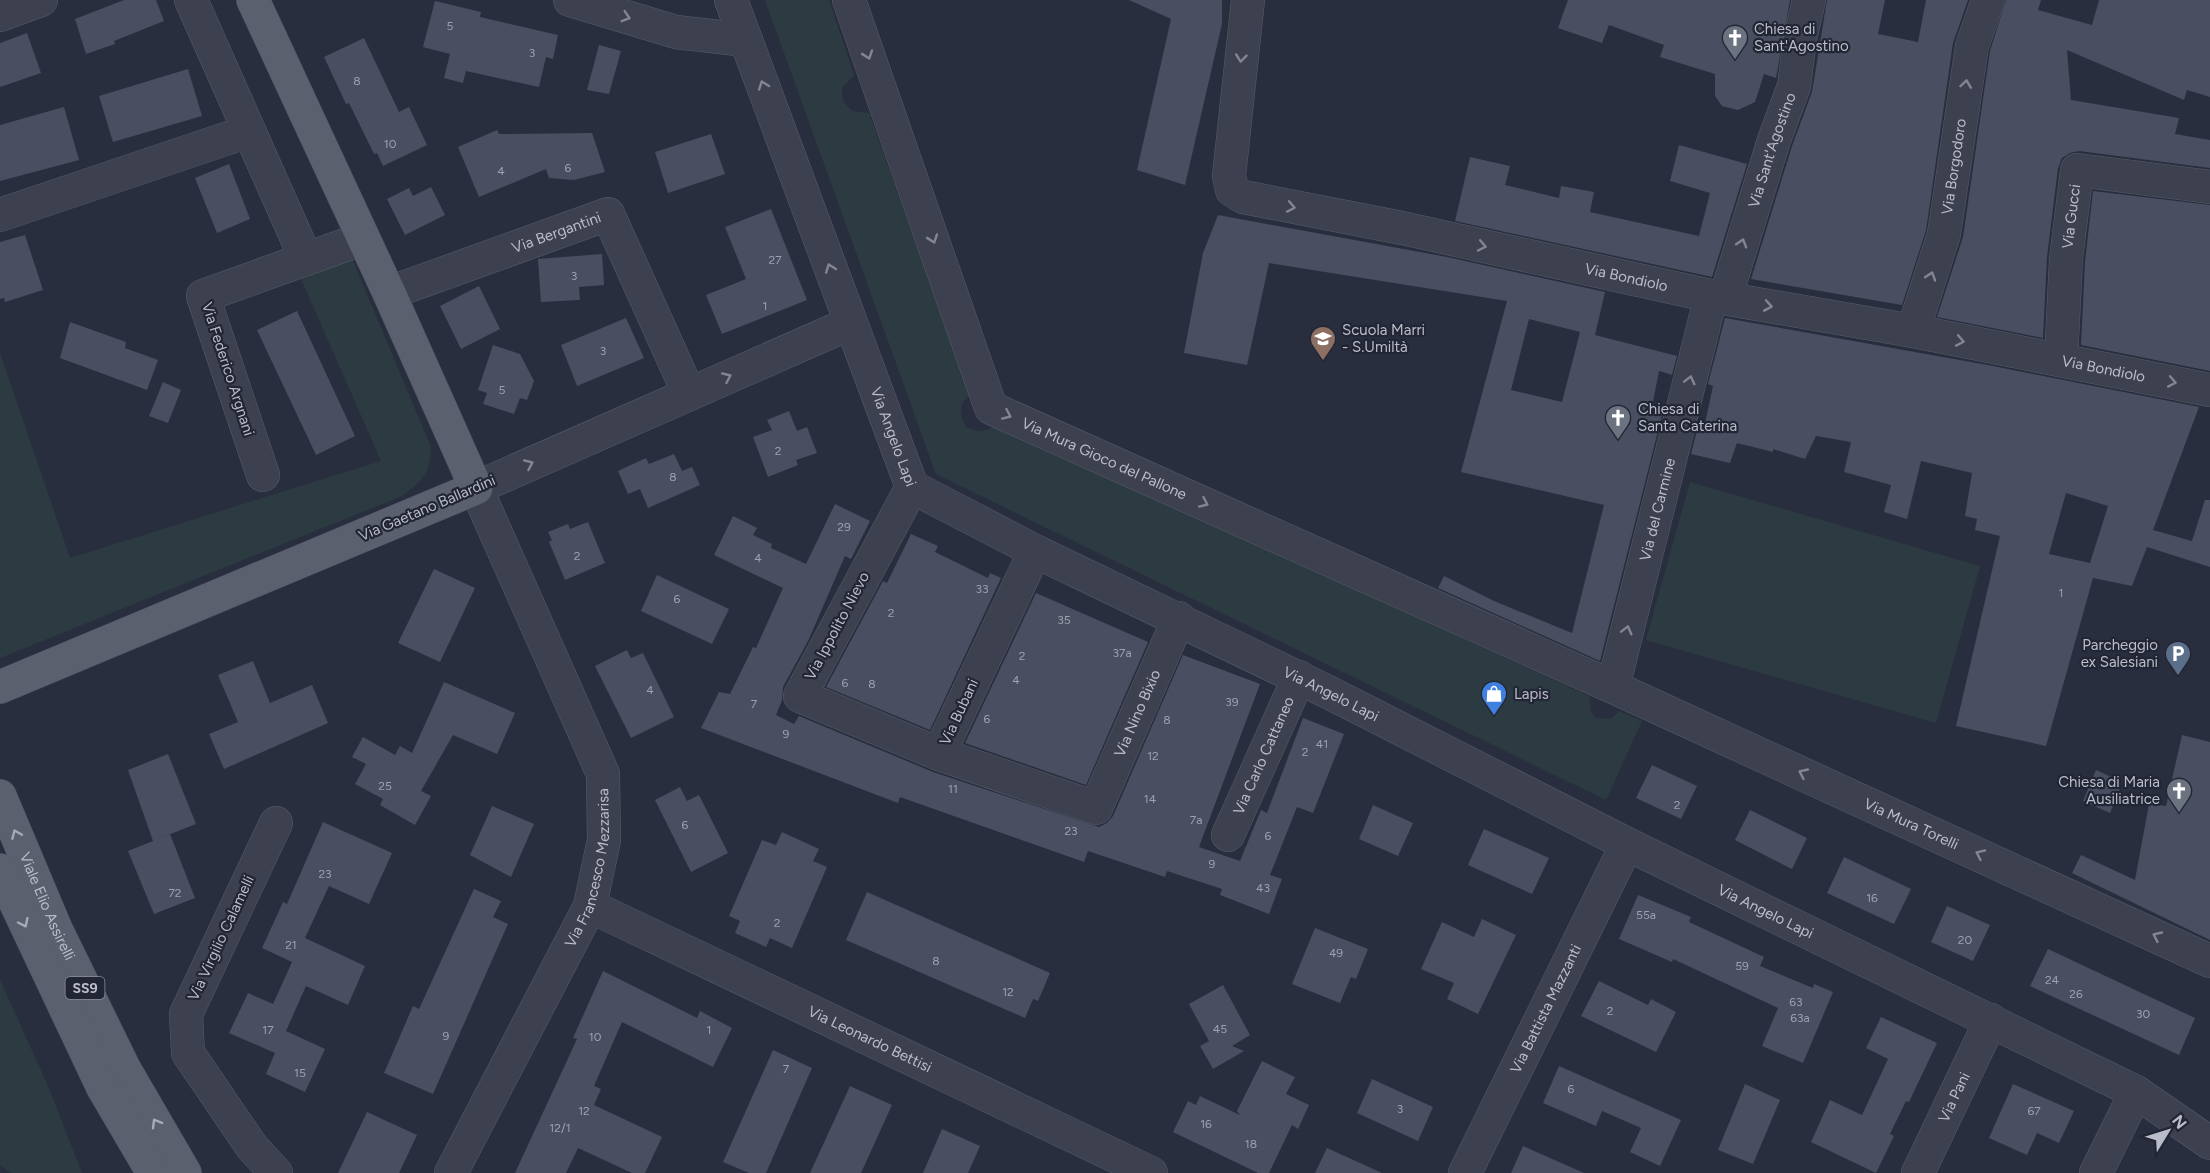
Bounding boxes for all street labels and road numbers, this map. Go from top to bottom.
street label: Via Sant'Agostino [1745,90,1800,210]
street label: Via Borgodoro [1938,117,1970,216]
street label: Via Gucci [2058,183,2084,250]
street label: Via Bergantini [509,208,604,257]
street label: Via Bondiolo [1583,259,1670,295]
street label: Via Federico Argnani [198,300,258,438]
street label: Via Bondiolo [2060,352,2147,386]
street label: Via Angelo Lapi [867,385,920,489]
street label: Via Mura Gioco del Pallone [1019,414,1190,504]
street label: Via del Carmine [1636,456,1679,563]
street label: Via Gaetano Ballardini [356,471,498,545]
street label: Via Ippolito Nievo [801,569,873,683]
street label: Via Angelo Lapi [1280,663,1382,725]
street label: Via Nino Bixio [1111,667,1164,760]
street label: Via Bubani [936,676,982,748]
street label: Via Carlo Cattaneo [1229,694,1298,817]
street label: Via Francesco Mezzarisa [561,788,613,950]
street label: Via Mura Torelli [1861,794,1962,853]
street label: Viale Elio Assirelli [16,850,79,963]
street label: Via Virgilio Calamelli [184,873,258,1003]
street label: Via Angelo Lapi [1715,881,1816,942]
street label: Via Battista Mazzanti [1507,941,1585,1076]
road number: SS9 [66,977,104,999]
street label: Via Leonardo Bettisi [805,1002,935,1076]
street label: Via Pani [1935,1069,1974,1125]

